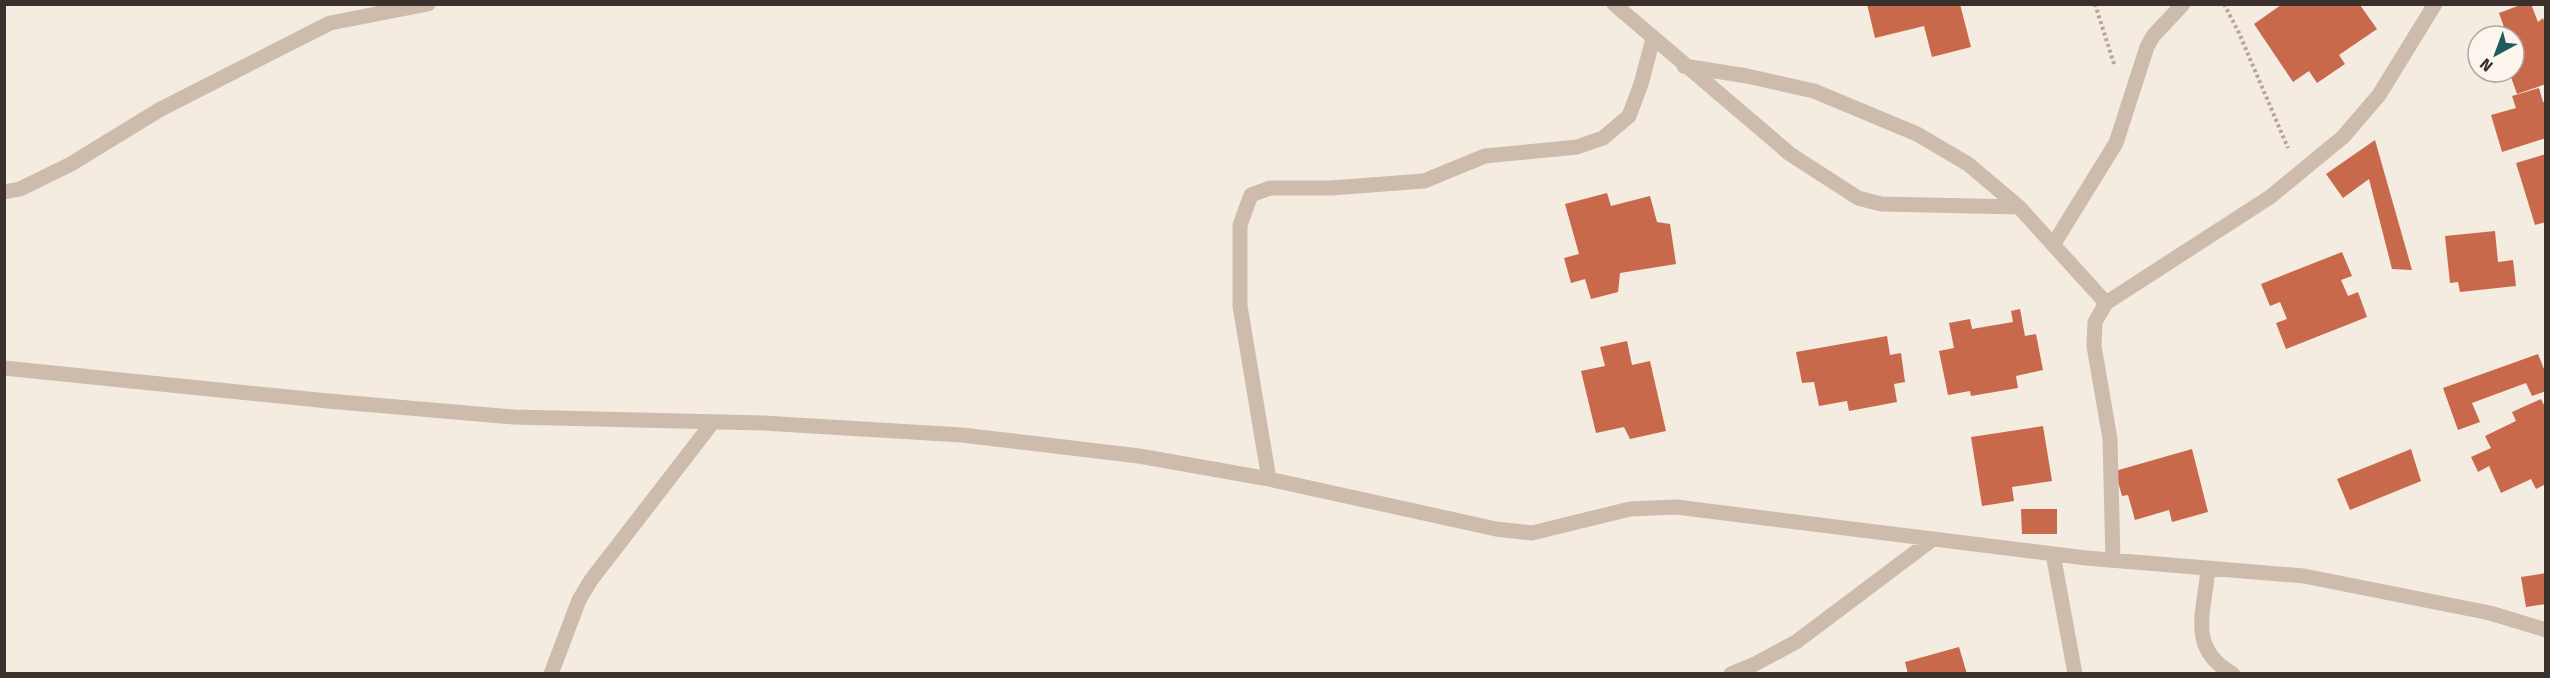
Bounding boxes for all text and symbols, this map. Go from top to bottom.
north arrow [2466,24,2526,84]
text: N [2476,54,2497,76]

